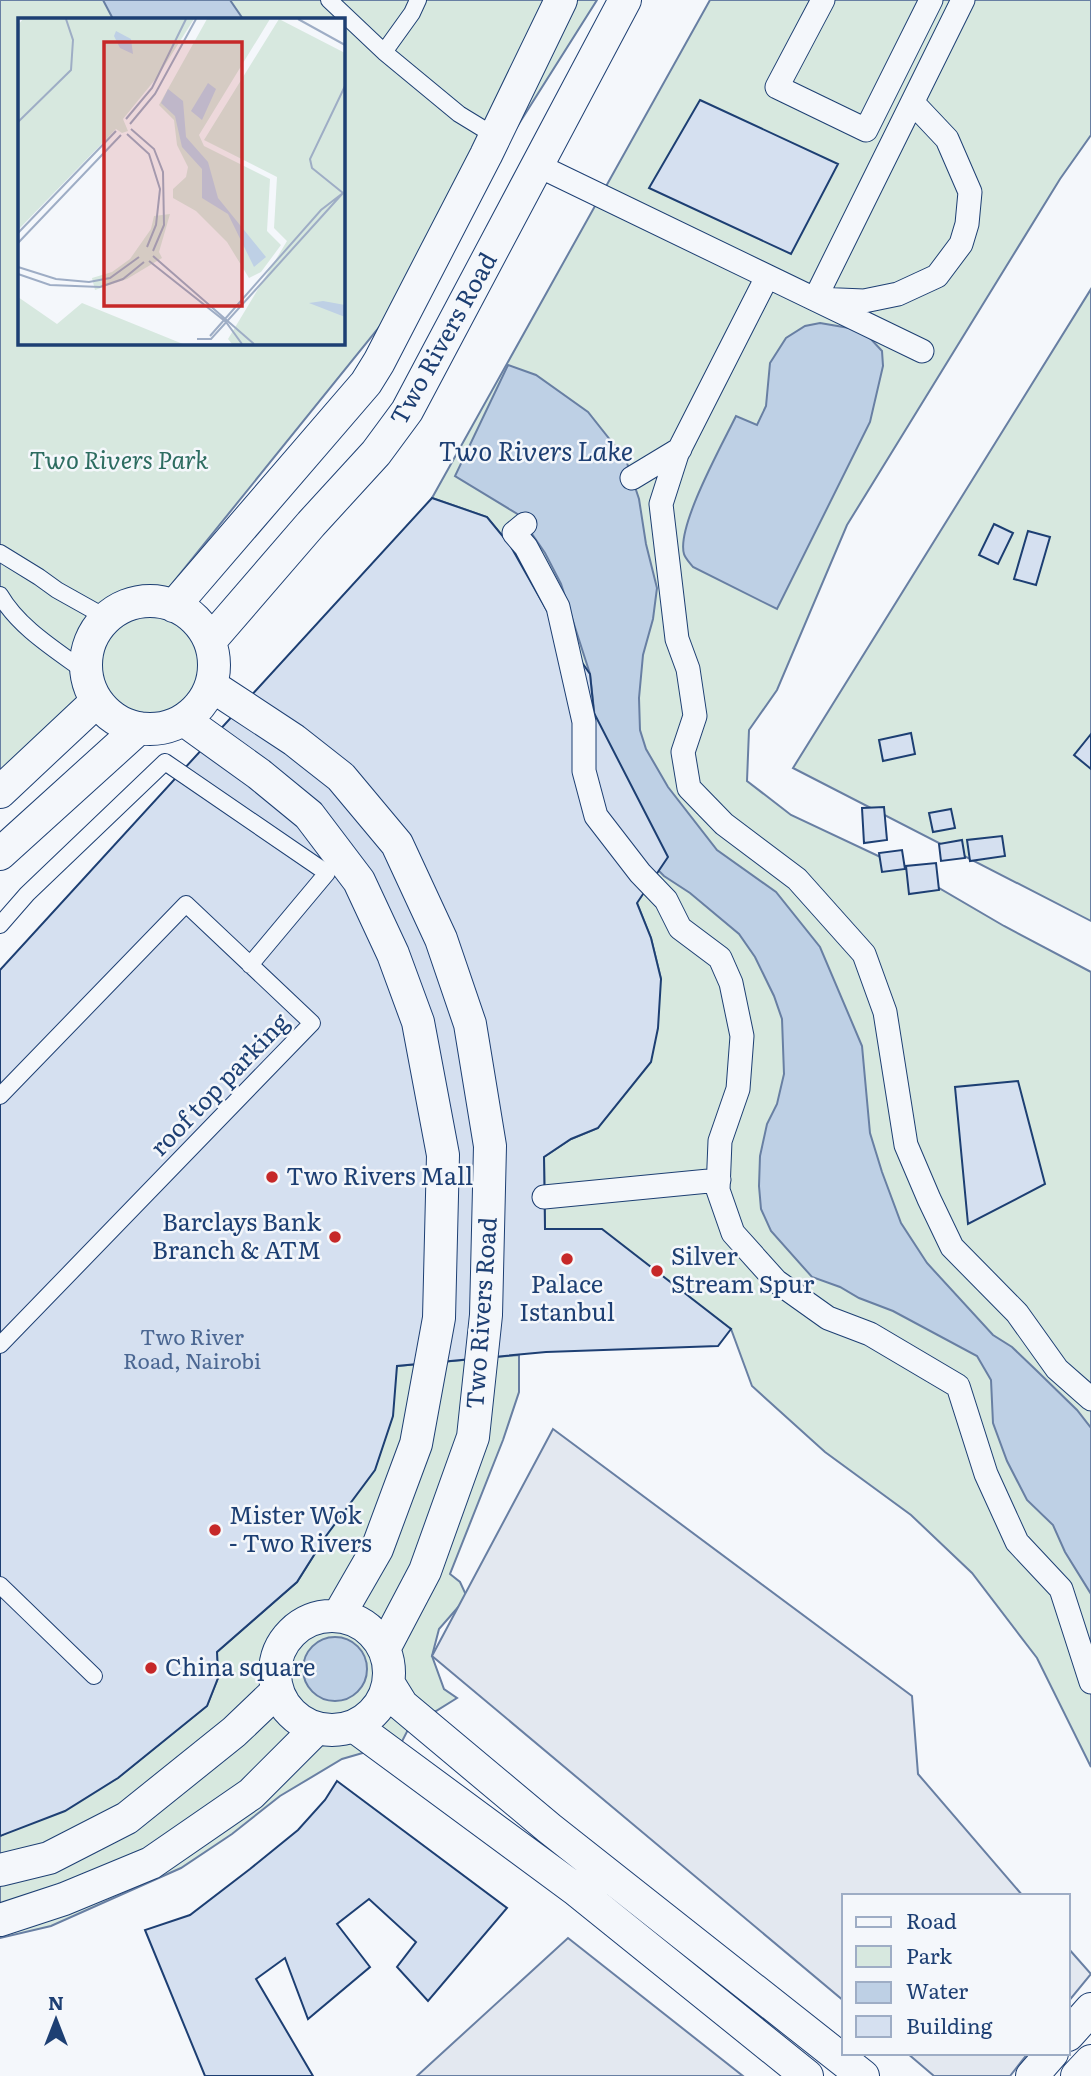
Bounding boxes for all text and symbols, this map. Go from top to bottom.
inset map [18,18,345,345]
street label: Two Rivers Road [380,245,504,430]
water label: Two Rivers Lake [439,430,633,469]
park label: Two Rivers Park [30,441,209,476]
street label: roof top parking [141,1004,296,1163]
place label: Two Rivers Mall [286,1157,473,1192]
marker: Two Rivers Mall [264,1169,280,1185]
place label: Barclays Bank Branch & ATM [152,1203,321,1266]
street label: Two Rivers Road [455,1215,504,1410]
marker: Barclays Bank Branch & ATM [327,1229,343,1245]
place label: Silver Stream Spur [671,1237,815,1300]
marker: Palace Istanbul [559,1251,575,1267]
marker: Silver Stream Spur [649,1263,665,1279]
place label: Palace Istanbul [519,1265,615,1328]
house number: Two River Road, Nairobi [123,1320,261,1375]
place label: Mister Wok - Two Rivers [229,1496,372,1559]
marker: Mister Wok - Two Rivers [207,1522,223,1538]
place label: China square [165,1648,316,1683]
marker: China square [143,1660,159,1676]
legend [842,1894,1070,2055]
text: Road [906,1904,957,1935]
text: Park [906,1939,952,1970]
text: Water [906,1974,968,2005]
north arrow [21,1985,91,2055]
text: N [48,1988,64,2016]
text: Building [906,2009,993,2040]

